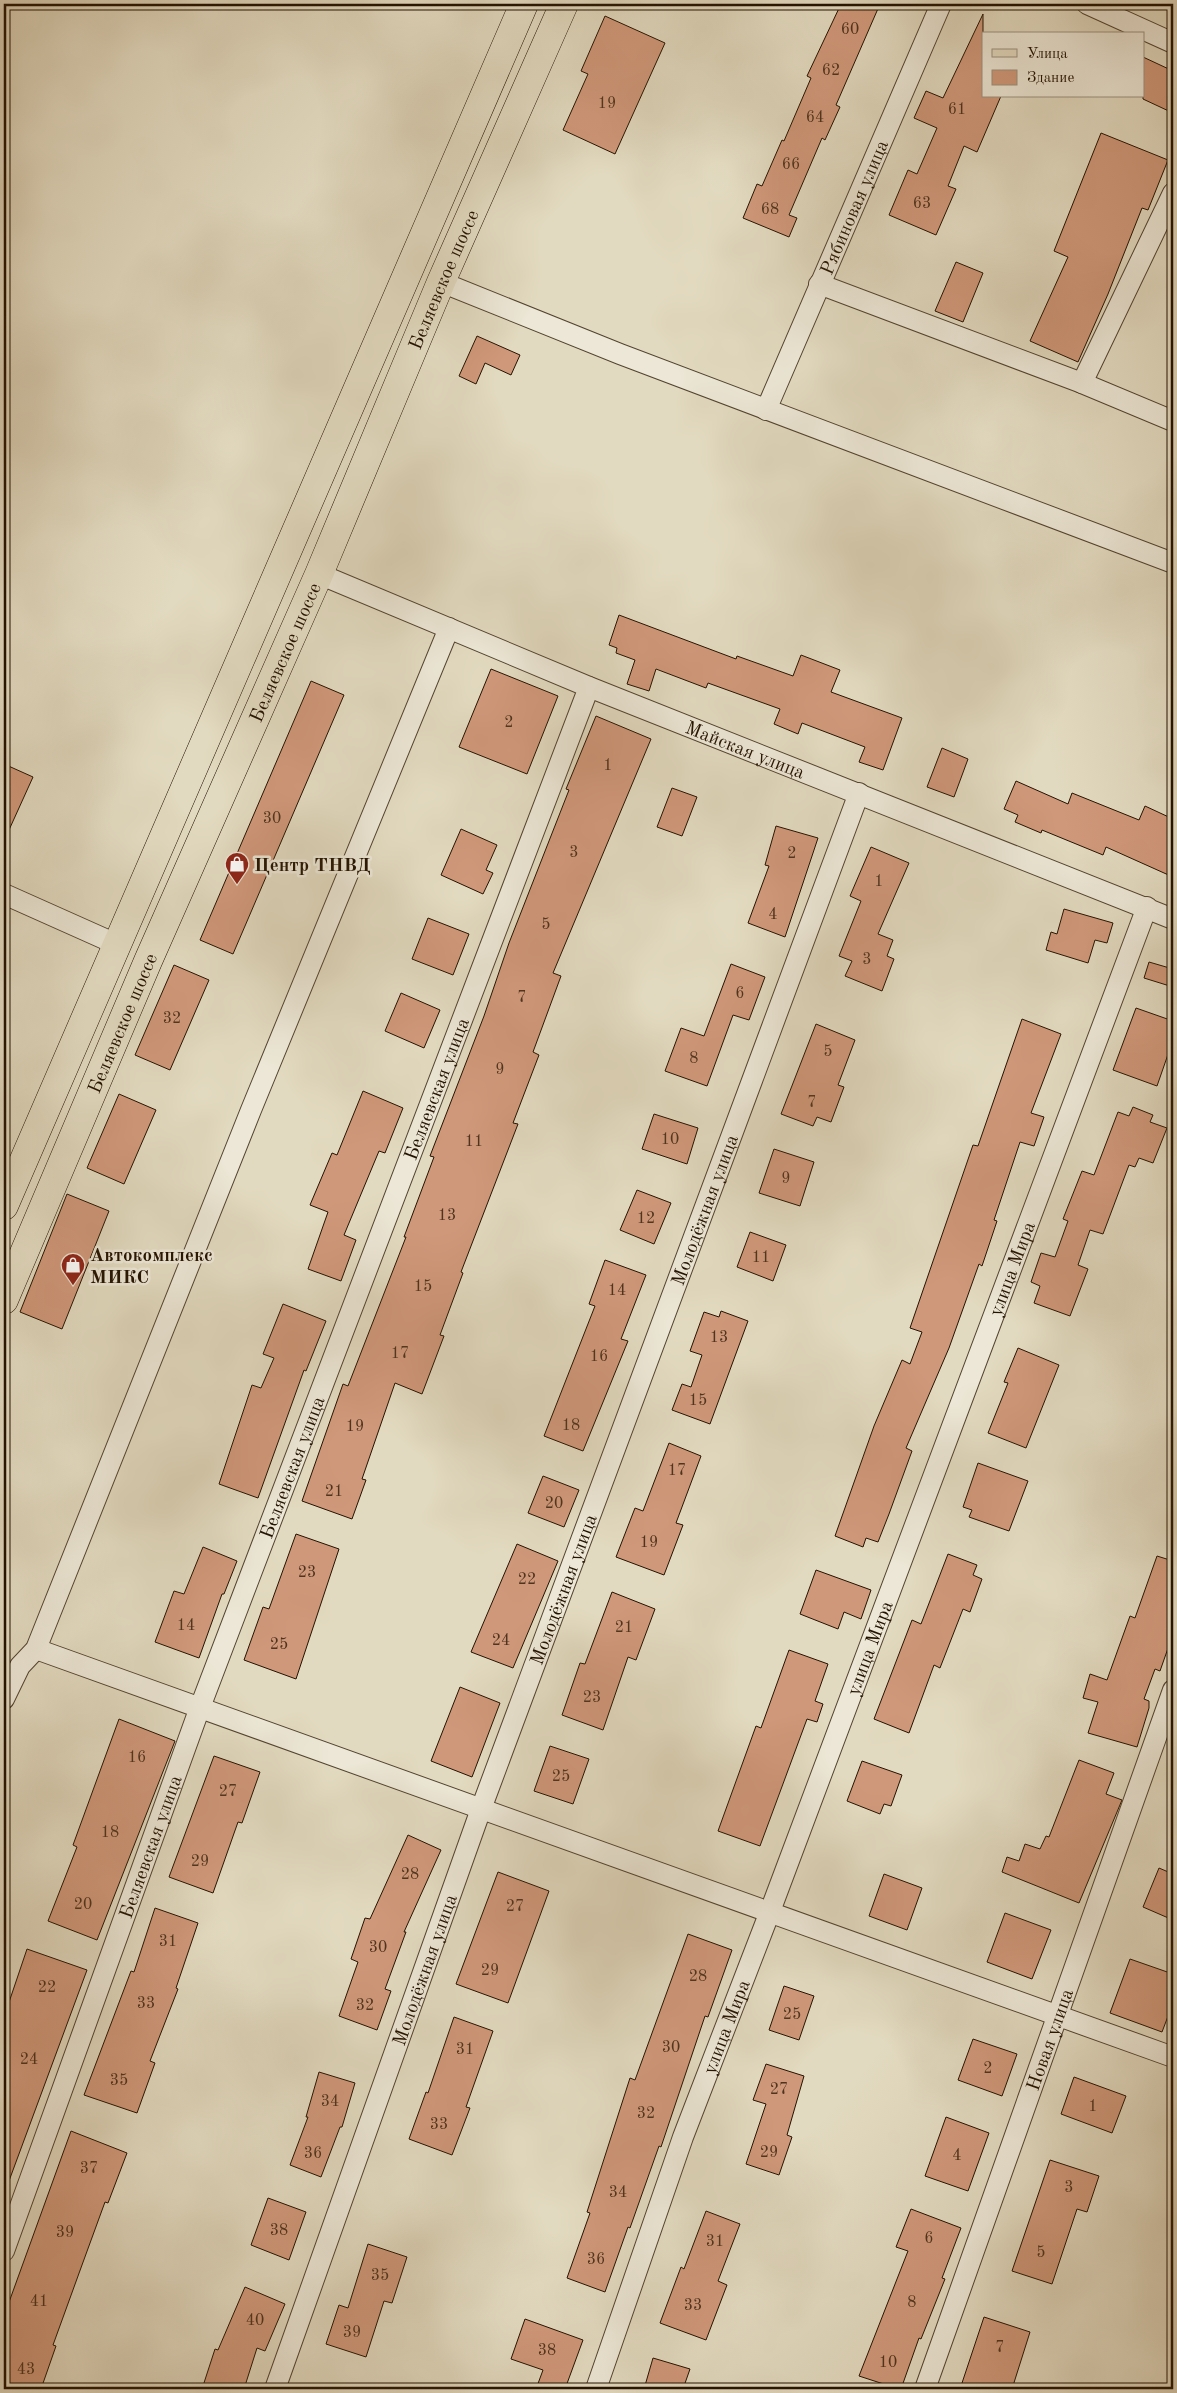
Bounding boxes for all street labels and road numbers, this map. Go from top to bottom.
street label: Рябиновая улица [818,137,893,278]
street label: Беляевское шоссе [407,208,484,353]
street label: Беляевское шоссе [248,581,326,726]
street label: Майская улица [682,719,807,784]
street label: Беляевское шоссе [86,951,162,1097]
street label: Беляевская улица [402,1015,474,1163]
street label: Молодёжная улица [670,1132,743,1288]
street label: улица Мира [987,1219,1040,1319]
street label: Беляевская улица [258,1394,330,1542]
street label: Молодёжная улица [528,1512,602,1668]
street label: улица Мира [845,1598,898,1698]
street label: Беляевская улица [118,1773,187,1921]
street label: Молодёжная улица [391,1892,462,2049]
street label: улица Мира [701,1977,755,2077]
street label: Новая улица [1025,1986,1078,2094]

